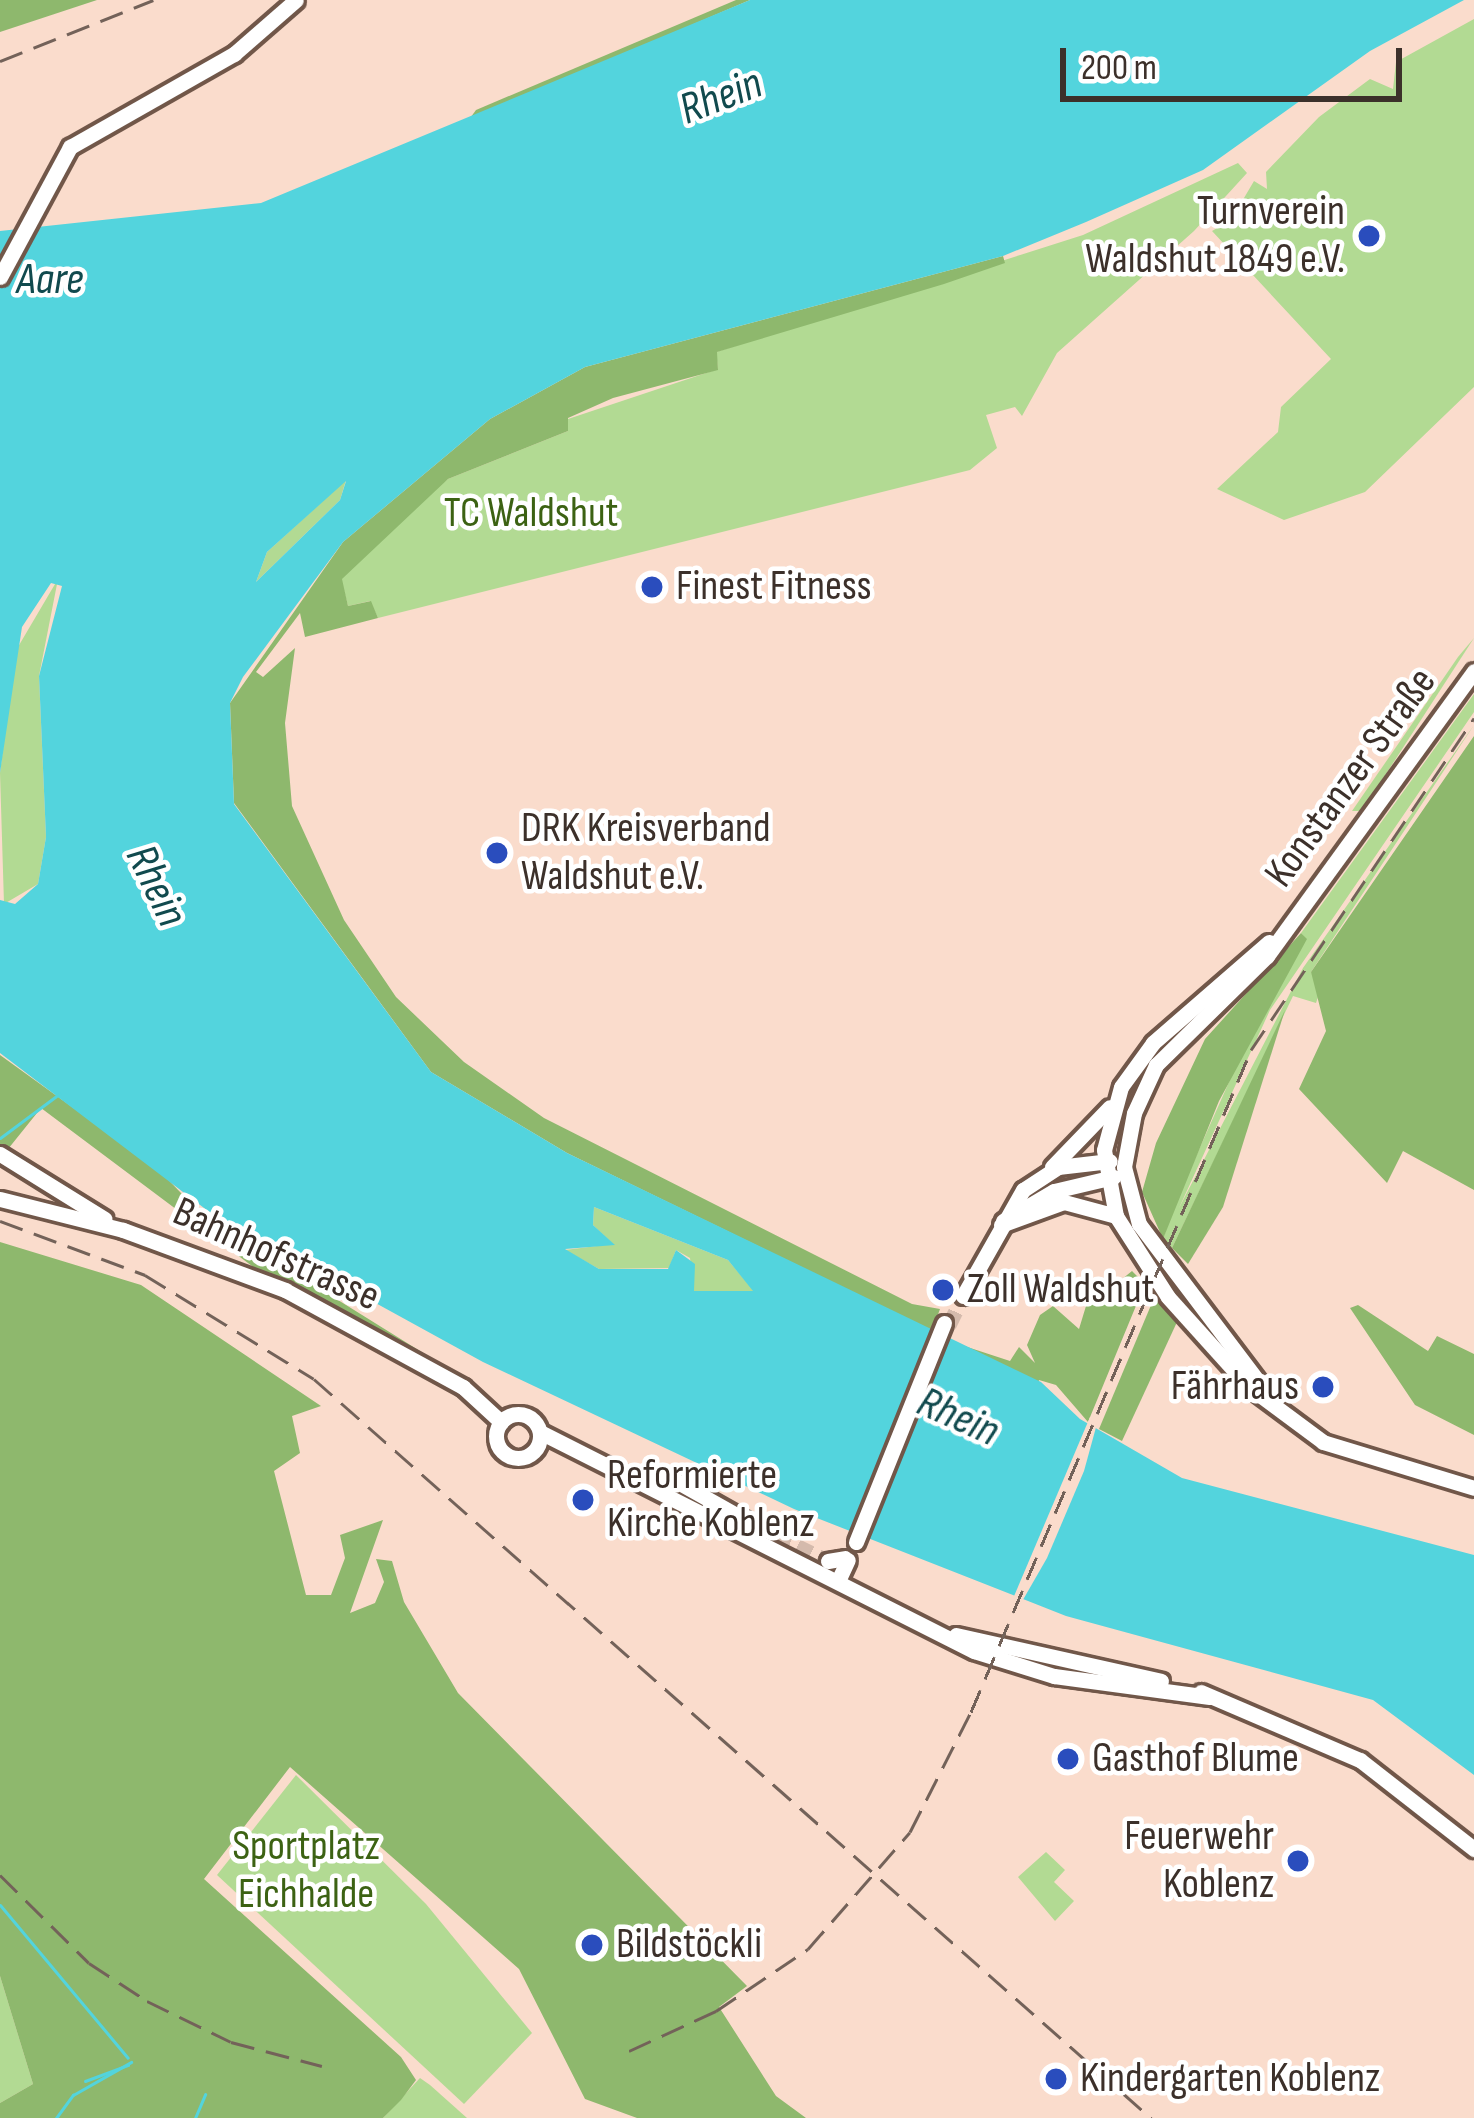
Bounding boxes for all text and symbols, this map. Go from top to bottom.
scale bar [1066,24,1408,98]
text: 200 m [1081,47,1157,90]
water label: Rhein [672,57,770,137]
place label: Turnverein Waldshut 1849 e.V. [1085,187,1345,286]
marker: Turnverein Waldshut 1849 e.V. [1356,223,1382,249]
water label: Aare [16,253,84,307]
park label: TC Waldshut [444,489,618,539]
place label: Finest Fitness [676,562,872,612]
marker: Finest Fitness [639,574,665,600]
street label: Konstanzer Straße [1255,659,1447,897]
place label: DRK Kreisverband Waldshut e.V. [521,804,771,902]
water label: Rhein [113,837,199,935]
marker: DRK Kreisverband Waldshut e.V. [484,840,510,866]
street label: Bahnhofstrasse [165,1187,387,1323]
place label: Zoll Waldshut [967,1265,1154,1315]
marker: Zoll Waldshut [930,1277,956,1303]
place label: Fährhaus [1171,1362,1299,1412]
marker: Fährhaus [1310,1374,1336,1400]
water label: Rhein [909,1375,1007,1459]
place label: Reformierte Kirche Koblenz [607,1451,815,1550]
marker: Reformierte Kirche Koblenz [570,1487,596,1513]
place label: Gasthof Blume [1092,1734,1299,1784]
marker: Gasthof Blume [1055,1746,1081,1772]
place label: Feuerwehr Koblenz [1124,1812,1274,1910]
park label: Sportplatz Eichhalde [232,1822,380,1920]
marker: Feuerwehr Koblenz [1285,1848,1311,1874]
place label: Bildstöckli [616,1920,762,1970]
marker: Bildstöckli [579,1932,605,1958]
place label: Kindergarten Koblenz [1080,2054,1380,2104]
marker: Kindergarten Koblenz [1043,2066,1069,2092]

